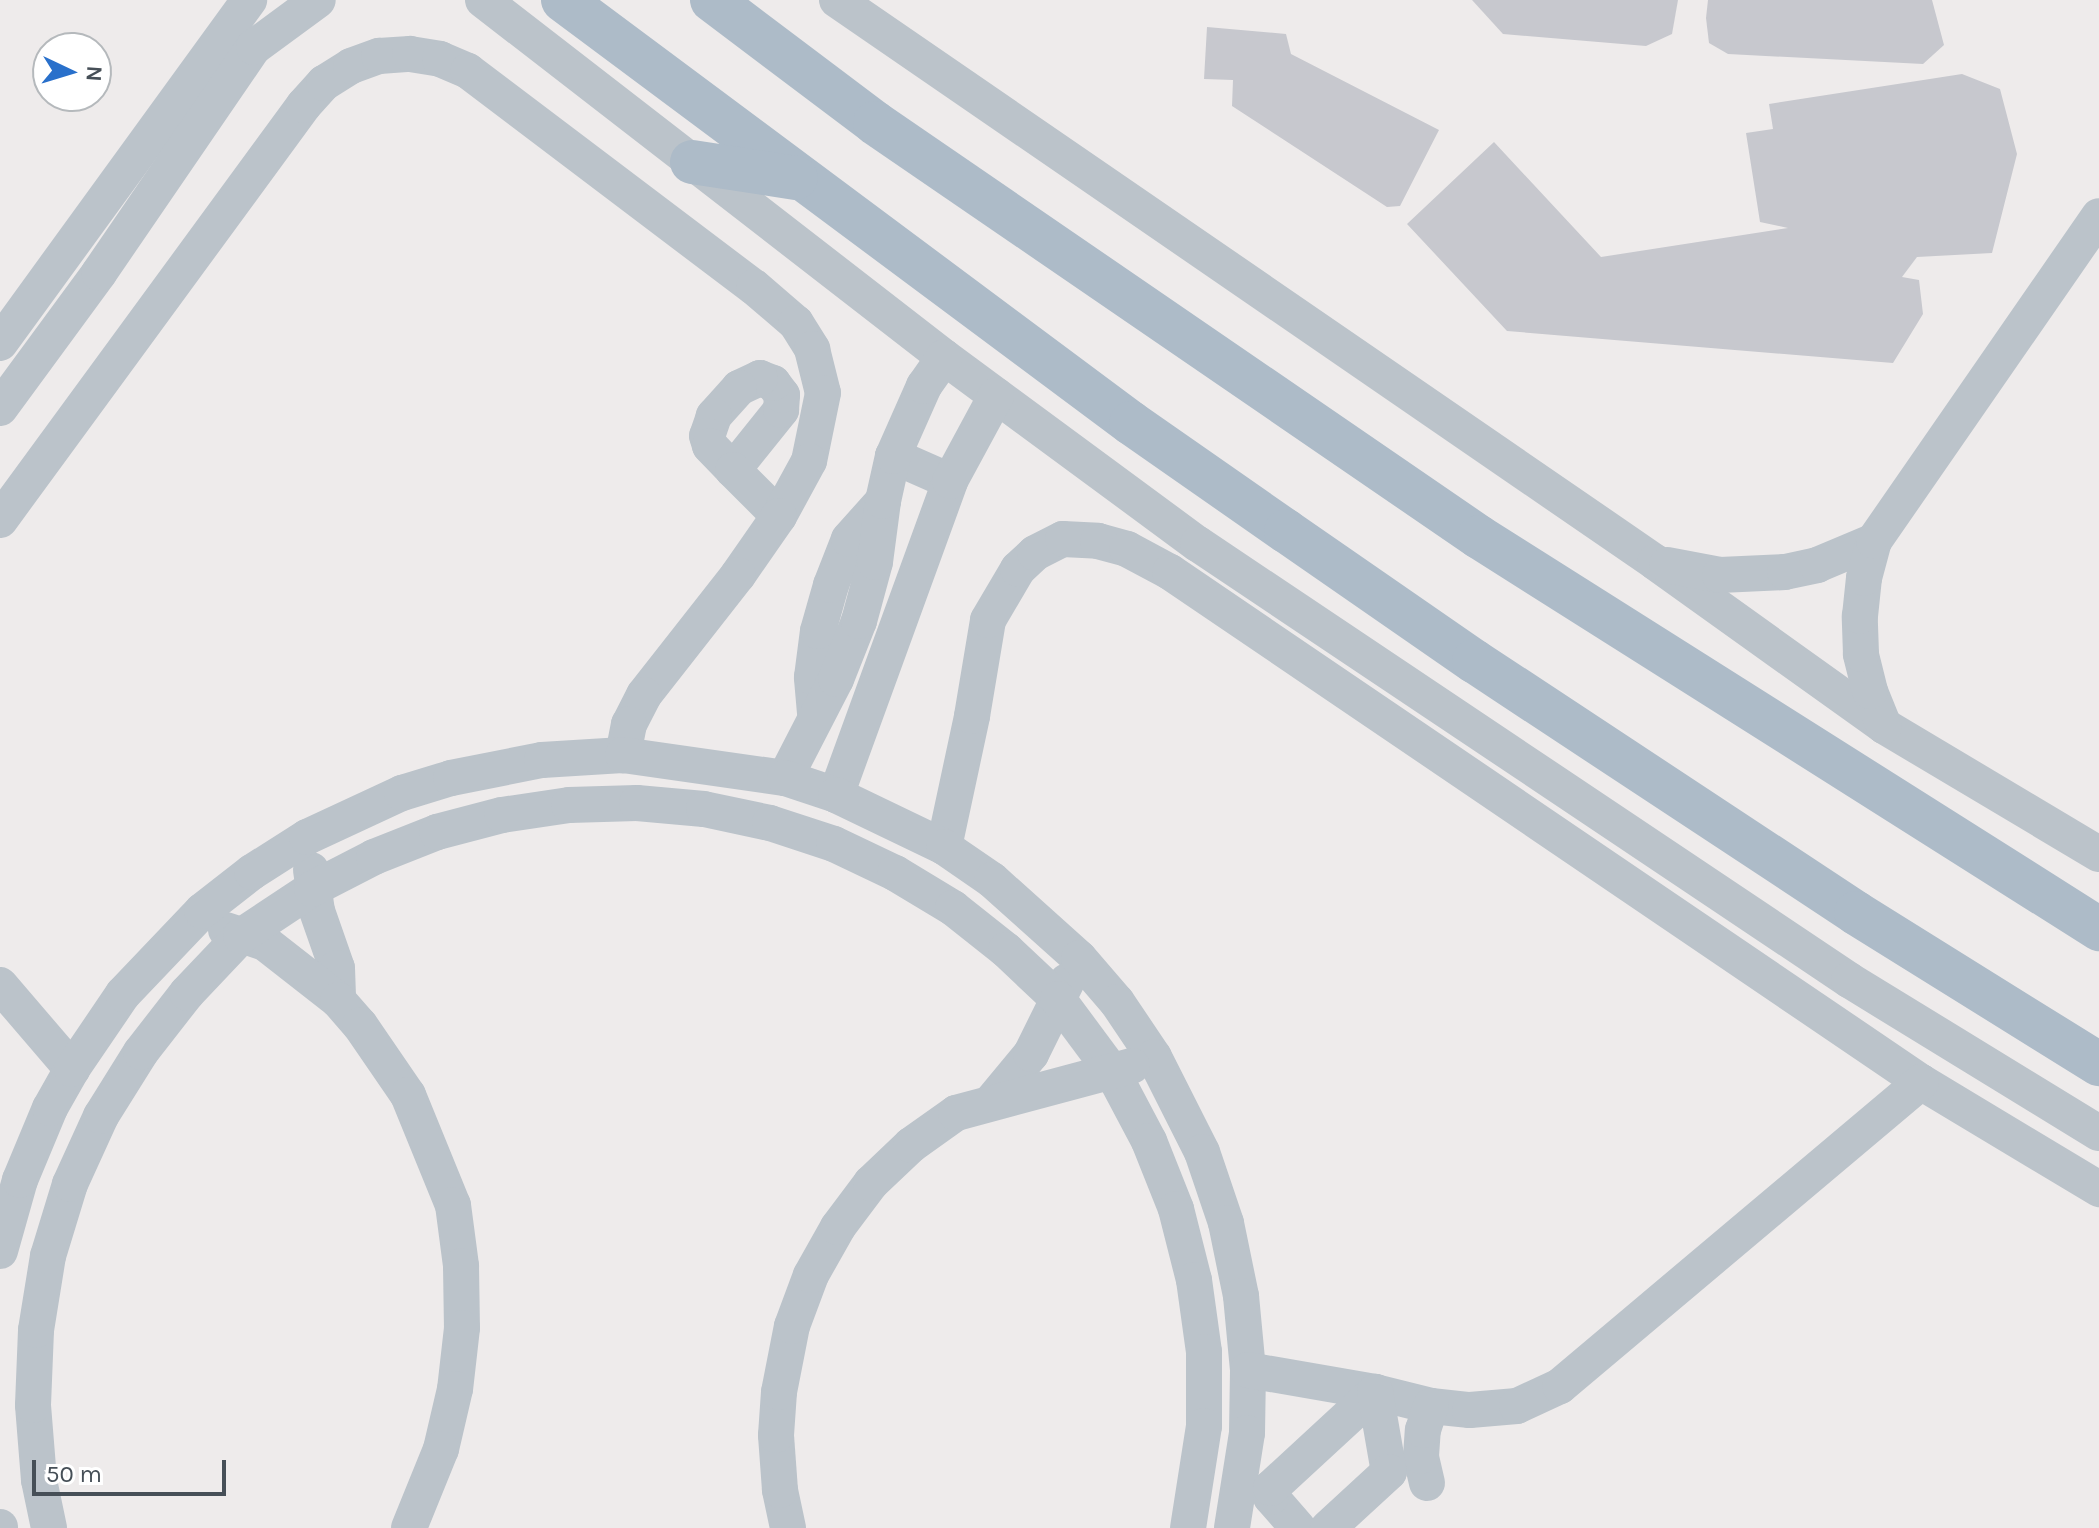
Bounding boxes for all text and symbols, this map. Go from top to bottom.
north arrow [32,32,112,112]
text: N [80,65,107,82]
scale bar [36,1444,230,1494]
text: 50 m [46,1460,102,1488]

